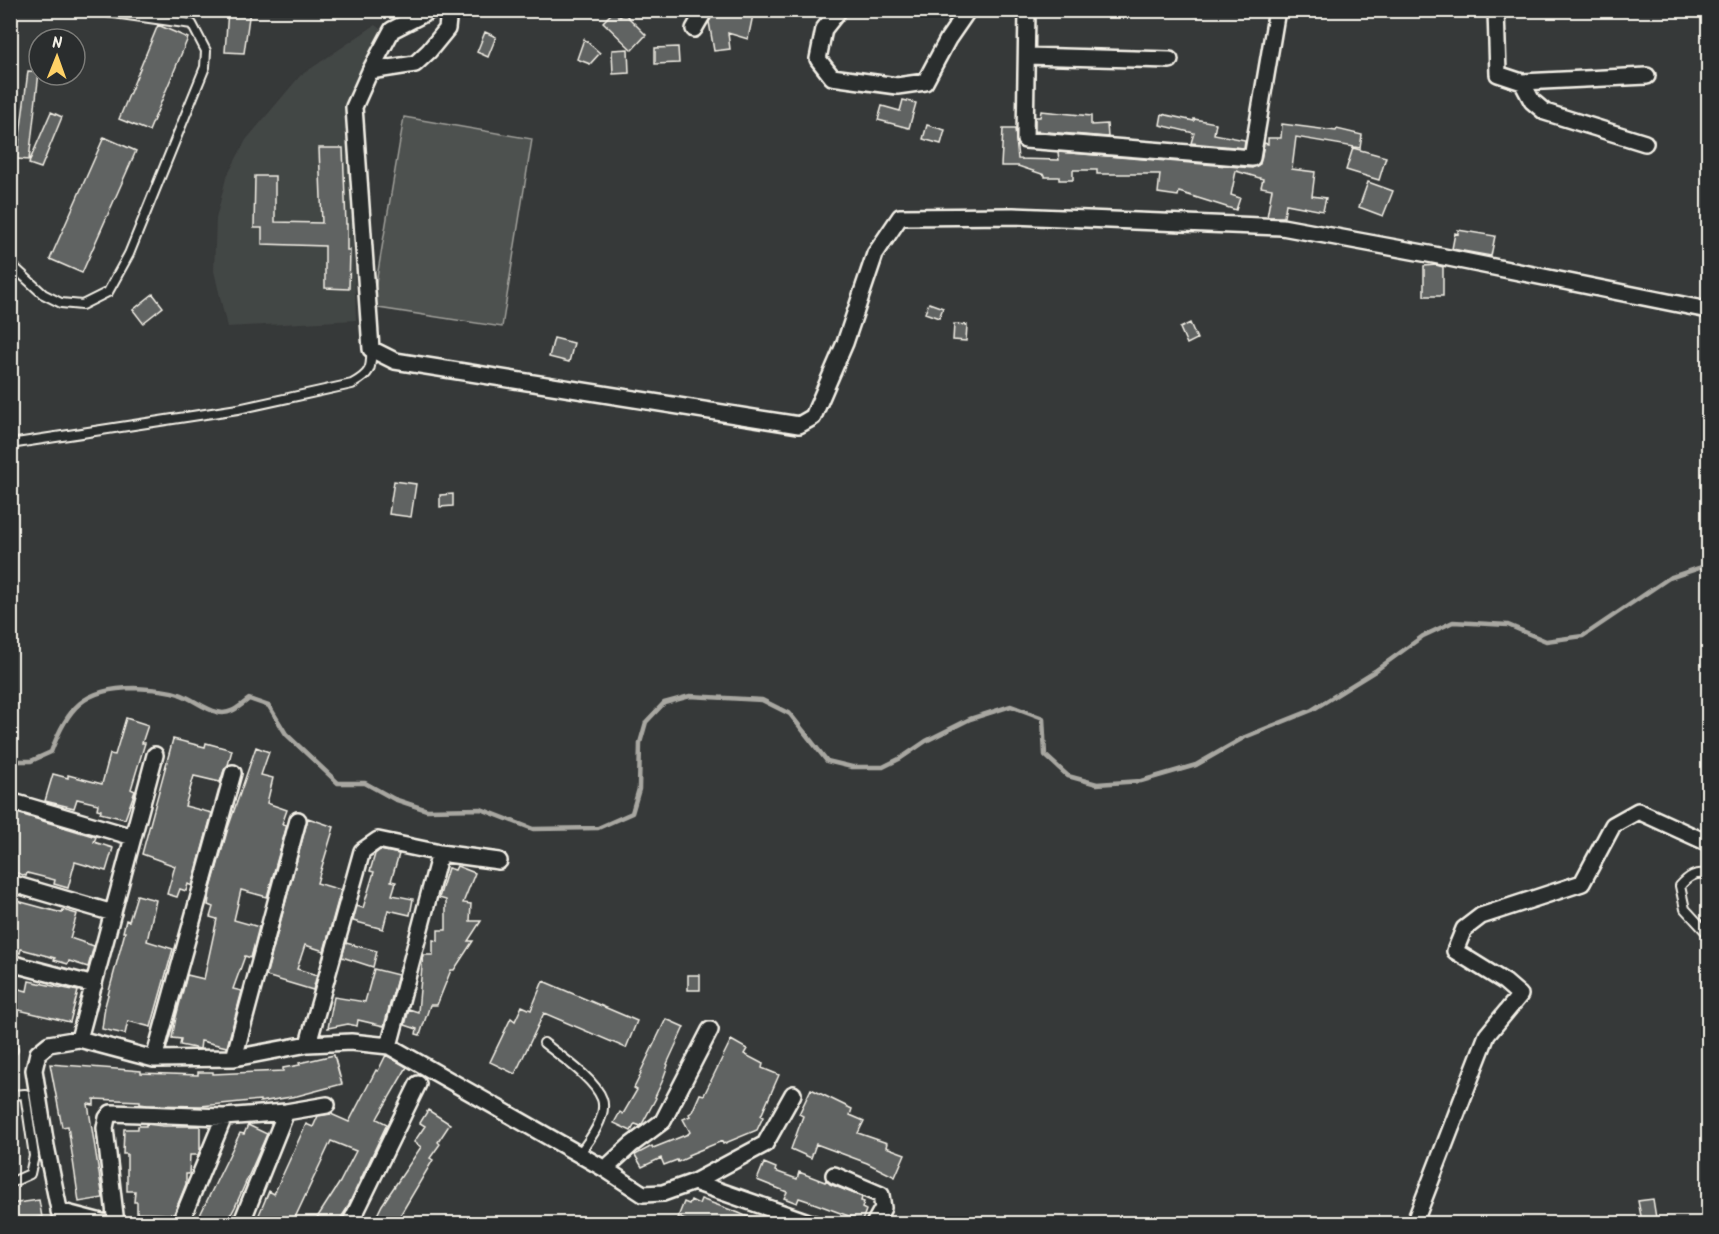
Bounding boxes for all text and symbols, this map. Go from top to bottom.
north arrow [27,27,87,87]
text: N [52,31,63,56]

